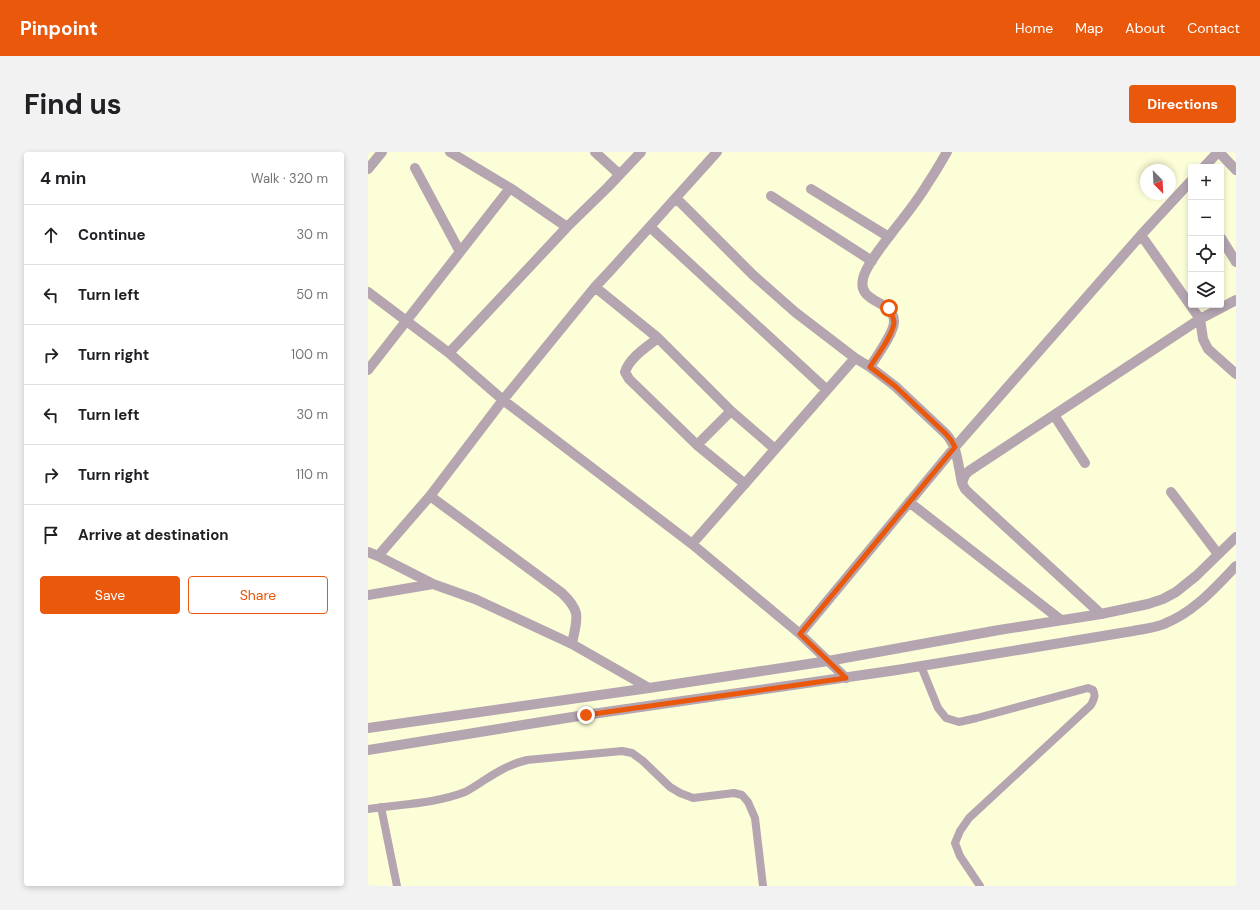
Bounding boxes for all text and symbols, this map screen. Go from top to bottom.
text: Pinpoint [20,16,98,41]
text: Home [1015,19,1053,37]
text: Map [1075,19,1103,37]
text: About [1125,19,1165,37]
text: Contact [1187,19,1240,37]
button: Directions [1129,85,1236,123]
text: Find us [24,86,122,123]
north arrow [1140,164,1176,200]
map controls [1188,164,1224,308]
button: + [1188,164,1224,200]
text: 4 min [40,167,86,189]
text: Walk · 320 m [251,170,328,187]
button: − [1188,200,1224,236]
icon: ahead [40,224,62,246]
text: Continue [78,225,146,245]
text: 30 m [296,226,328,243]
button: locate [1188,236,1224,272]
button: layers [1188,272,1224,308]
icon: left [40,284,62,306]
text: Turn left [78,285,139,305]
text: 50 m [296,286,328,303]
route start [880,299,898,317]
icon: right [40,344,62,366]
text: Turn right [78,345,149,365]
text: 100 m [291,346,328,363]
icon: left [40,404,62,426]
text: Turn left [78,405,139,425]
text: 30 m [296,406,328,423]
icon: right [40,464,62,486]
text: Turn right [78,465,149,485]
text: 110 m [296,466,328,483]
icon: arrive [40,524,62,546]
text: Arrive at destination [78,525,229,545]
button: Save [40,576,180,614]
button: Share [188,576,328,614]
route end [577,706,595,724]

